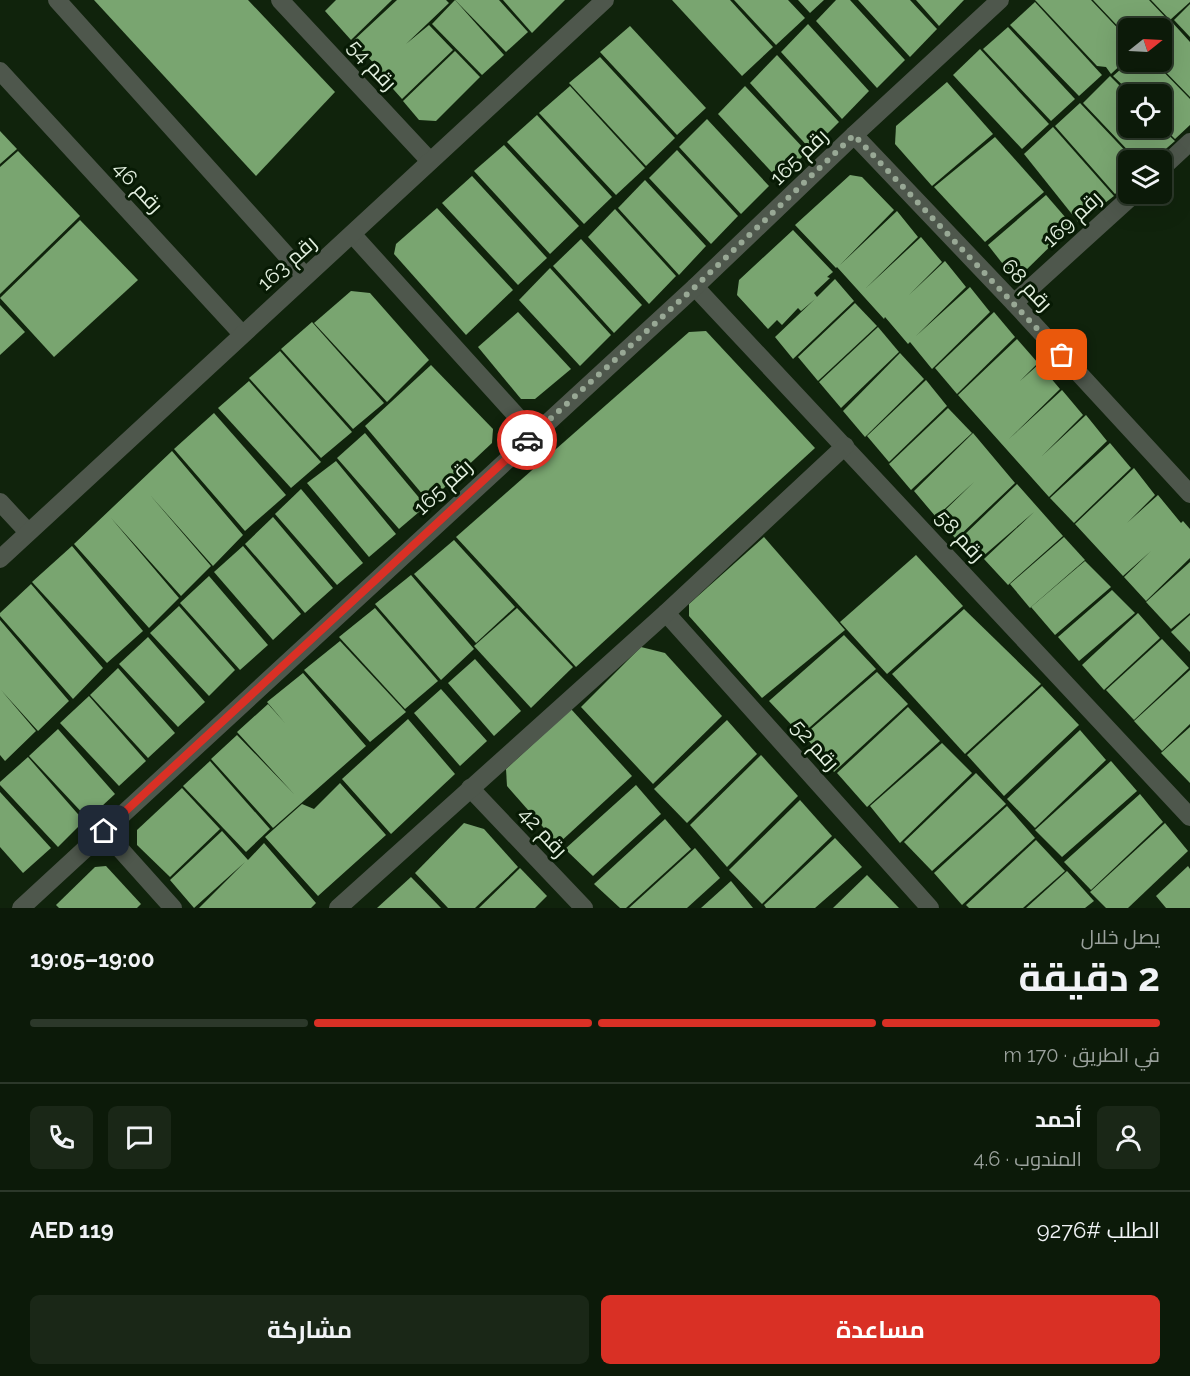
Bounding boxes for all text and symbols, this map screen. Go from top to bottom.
north arrow [1118,18,1172,72]
map controls [1118,18,1172,204]
street label: رقم 54 [341,34,402,97]
button: locate [1118,84,1172,138]
street label: رقم 165 [765,123,834,192]
button: layers [1118,150,1172,204]
street label: رقم 46 [107,156,169,219]
street label: رقم 169 [1037,185,1108,254]
street label: رقم 163 [252,230,323,297]
street label: رقم 68 [995,253,1058,317]
pin [1036,329,1087,380]
icon: bag [1045,338,1078,371]
courier [497,410,557,470]
icon: car [511,424,544,457]
street label: رقم 165 [408,453,478,521]
street label: رقم 58 [929,505,990,568]
street label: رقم 52 [785,714,845,777]
street label: رقم 42 [512,801,573,863]
pin [78,805,129,856]
icon: home [87,814,120,847]
text: يصل خلال [1081,925,1160,949]
text: 19:00–19:05 [30,946,155,972]
text: 2 دقيقة [1018,954,1160,1000]
text: في الطريق · 170 m [1004,1043,1160,1067]
button: phone [30,1106,93,1169]
button: chat [108,1106,171,1169]
text: أحمد [1035,1106,1082,1132]
button: person [1097,1106,1160,1169]
text: المندوب · 4.6 [974,1147,1082,1171]
text: AED 119 [30,1217,114,1243]
text: الطلب #9276 [1037,1217,1160,1243]
button: مشاركة [30,1295,589,1364]
button: مساعدة [601,1295,1160,1364]

